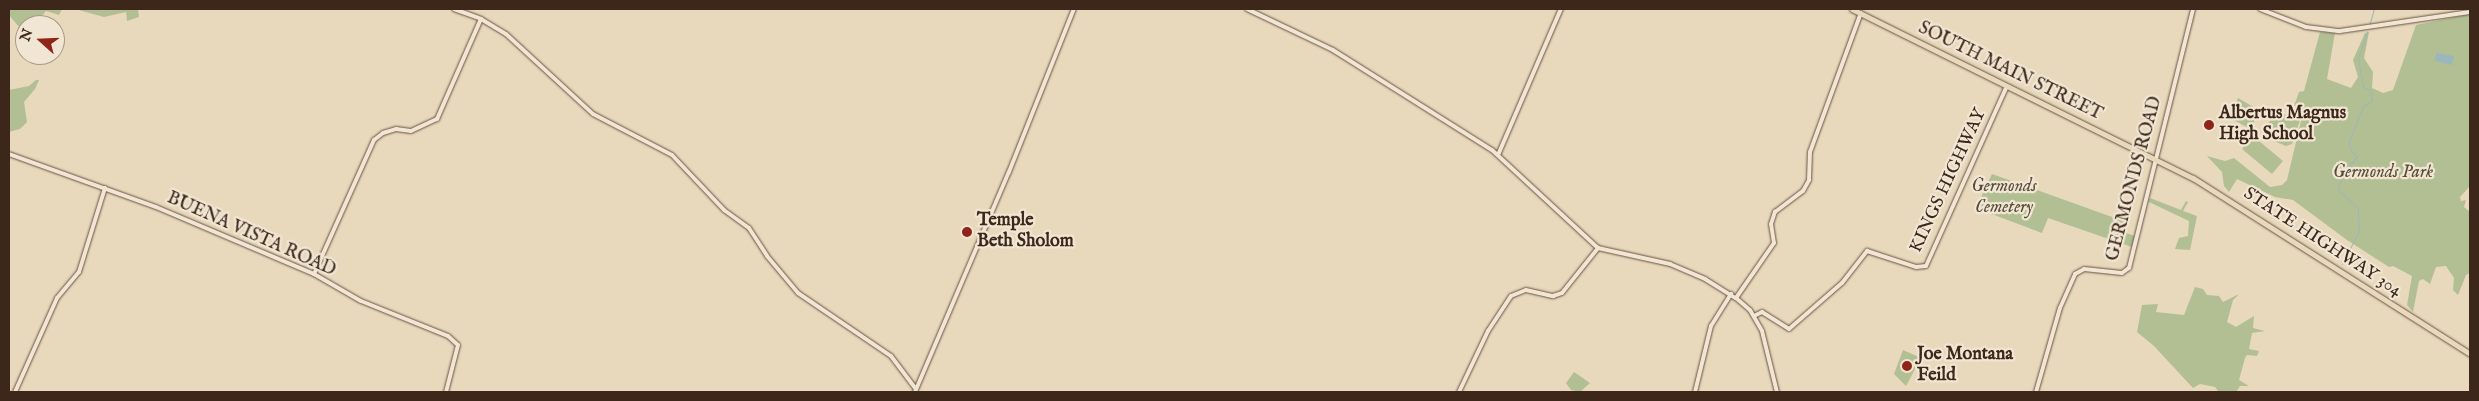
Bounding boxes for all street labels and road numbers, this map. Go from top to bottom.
street label: SOUTH MAIN STREET [1914,18,2106,126]
street label: GERMONDS ROAD [2103,94,2167,264]
street label: KINGS HIGHWAY [1906,105,1992,257]
street label: STATE HIGHWAY 304 [2239,184,2405,302]
street label: BUENA VISTA ROAD [163,188,339,282]

